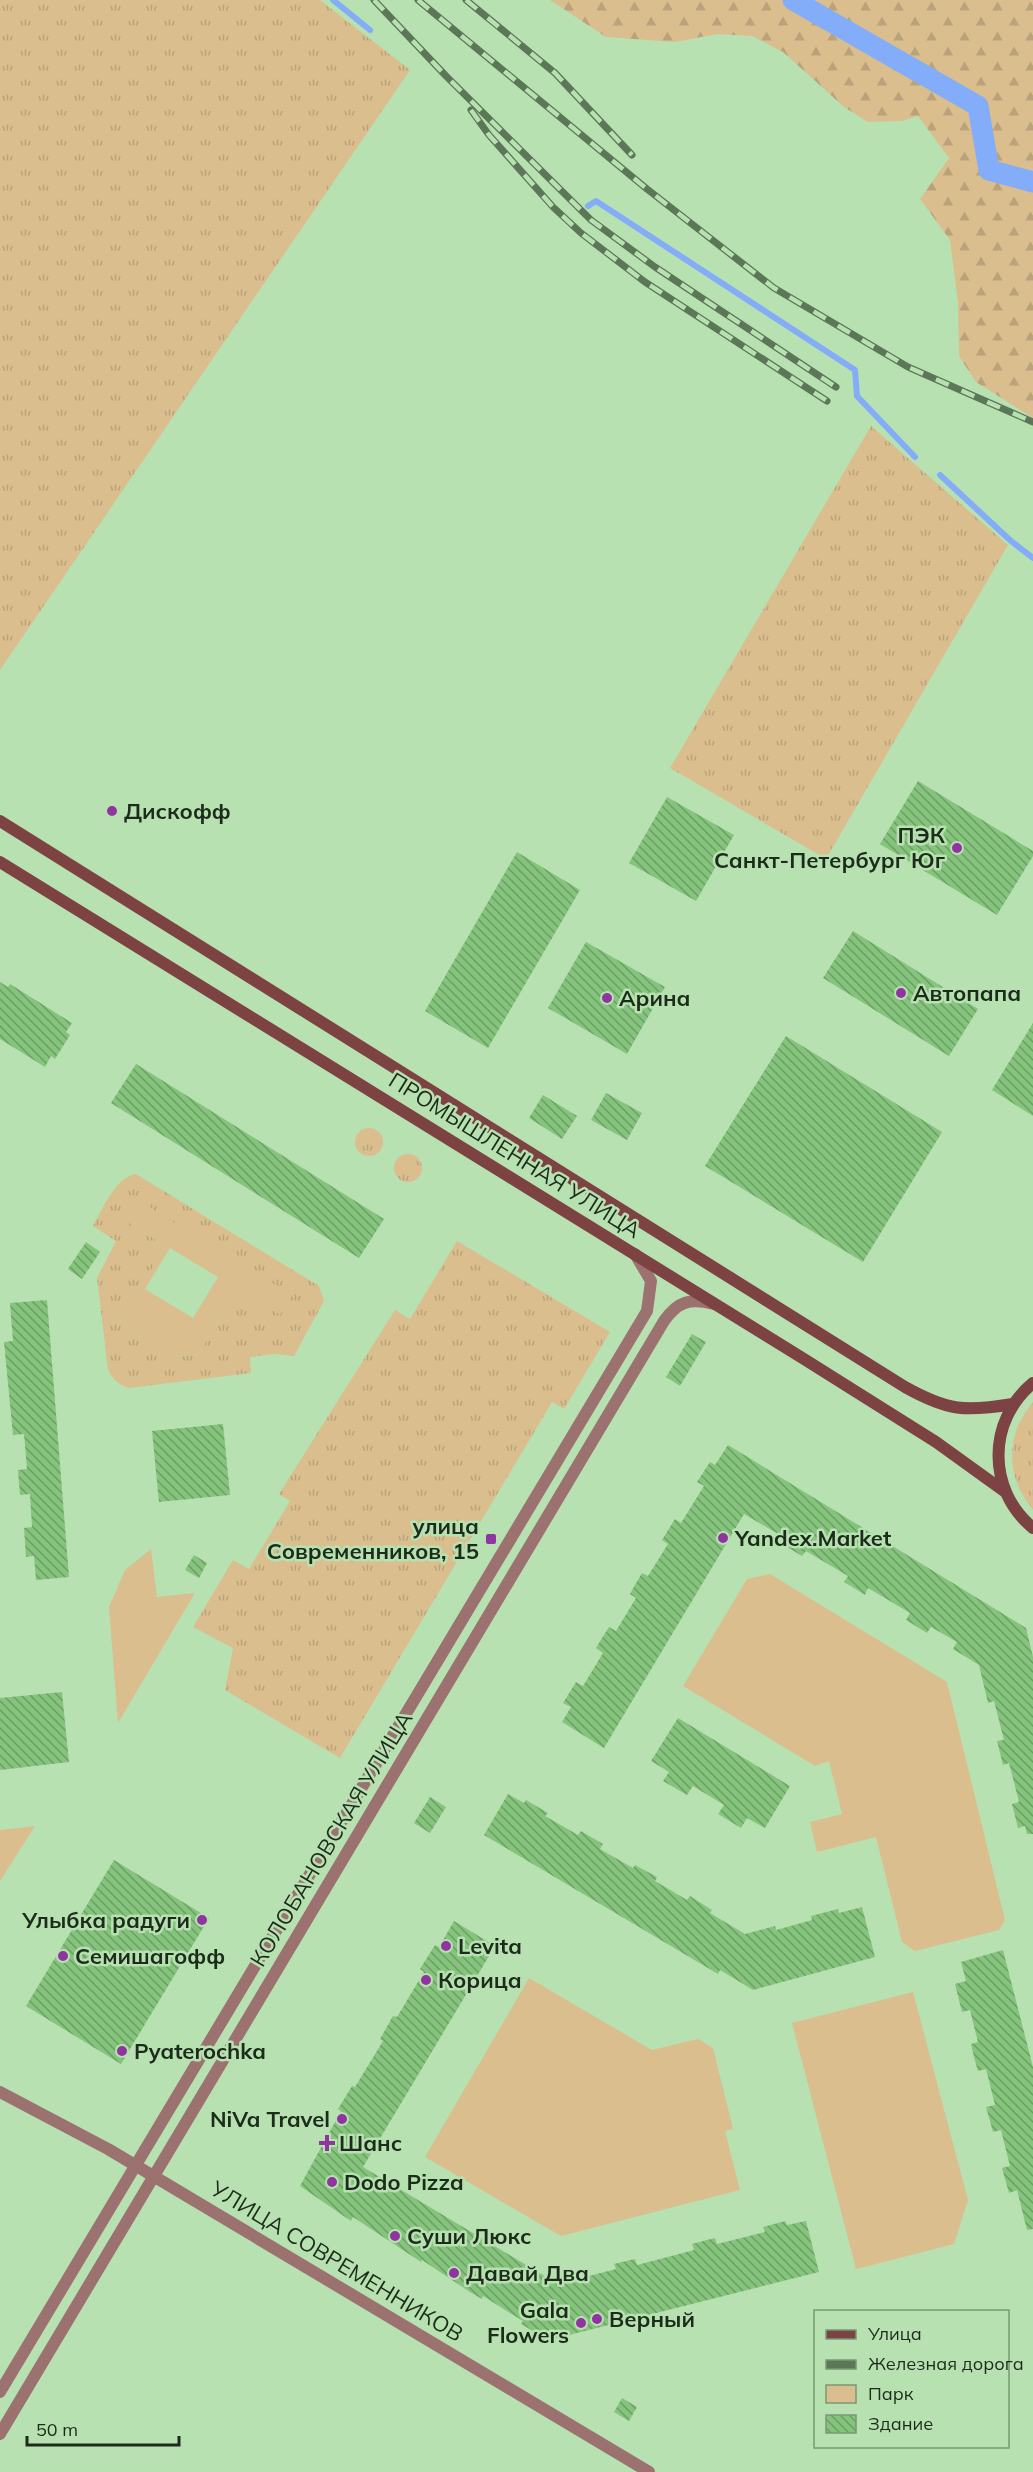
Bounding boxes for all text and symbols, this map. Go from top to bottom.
place label: Дискофф [124,797,231,825]
marker: Дискофф [105,804,119,818]
place label: ПЭК Санкт-Петербург Юг [714,821,946,874]
marker: ПЭК Санкт-Петербург Юг [950,841,964,855]
place label: Автопапа [913,979,1021,1007]
place label: Арина [619,984,691,1012]
marker: Автопапа [894,986,908,1000]
marker: Арина [600,991,614,1005]
street label: ПРОМЫШЛЕННАЯ УЛИЦА [384,1066,646,1244]
place label: улица Современников, 15 [267,1512,479,1565]
place label: Yandex.Market [734,1524,891,1552]
marker: Yandex.Market [716,1531,730,1545]
marker: улица Современников, 15 [484,1532,498,1546]
street label: КОЛОБАНОВСКАЯ УЛИЦА [244,1706,418,1972]
place label: Улыбка радуги [21,1906,190,1934]
marker: Улыбка радуги [195,1913,209,1927]
place label: Levita [458,1932,522,1960]
marker: Levita [439,1939,453,1953]
place label: Семишагофф [75,1942,225,1970]
marker: Семишагофф [56,1949,70,1963]
place label: Корица [438,1966,522,1994]
marker: Корица [419,1973,433,1987]
place label: Pyaterochka [134,2037,266,2065]
marker: Pyaterochka [115,2044,129,2058]
place label: NiVa Travel [210,2105,330,2133]
marker: NiVa Travel [335,2112,349,2126]
place label: Шанс [339,2129,402,2157]
marker: Шанс [320,2136,334,2150]
place label: Dodo Pizza [344,2168,464,2196]
street label: УЛИЦА СОВРЕМЕННИКОВ [205,2174,468,2348]
marker: Dodo Pizza [325,2175,339,2189]
place label: Суши Люкс [407,2222,531,2250]
marker: Суши Люкс [388,2229,402,2243]
place label: Давай Два [466,2259,589,2287]
marker: Давай Два [447,2266,461,2280]
place label: Gala Flowers [487,2296,569,2349]
place label: Верный [609,2305,695,2333]
legend [814,2310,1009,2448]
marker: Верный [590,2312,604,2326]
marker: Gala Flowers [574,2316,588,2330]
text: Улица [867,2322,922,2345]
text: Железная дорога [868,2352,1024,2375]
text: Парк [868,2382,914,2405]
scale bar [27,2409,178,2447]
text: Здание [868,2412,933,2435]
text: 50 m [36,2418,78,2441]

